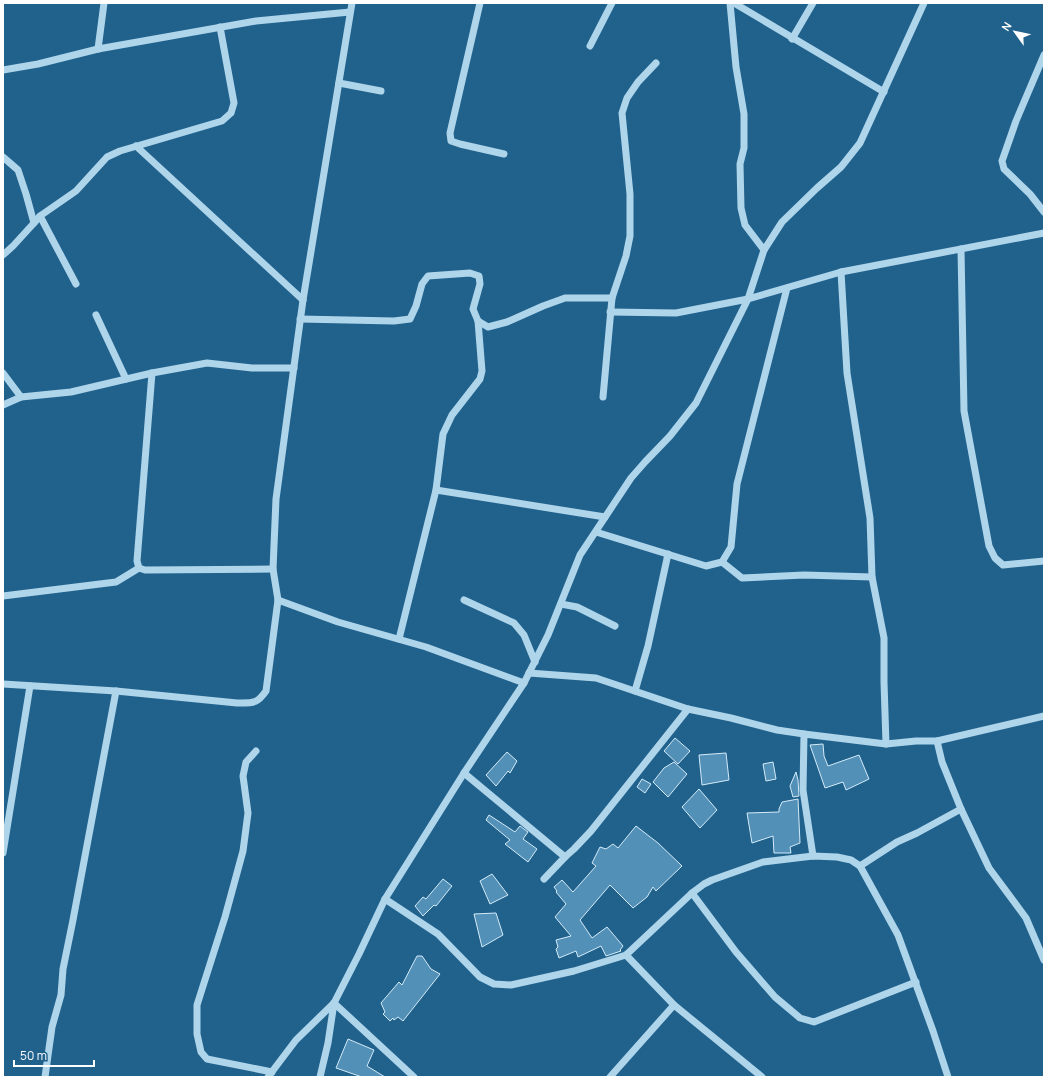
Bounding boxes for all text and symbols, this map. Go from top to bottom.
north arrow [995,12,1035,52]
text: N [998,19,1015,34]
scale bar [14,1042,94,1068]
text: 50 m [20,1047,47,1064]

